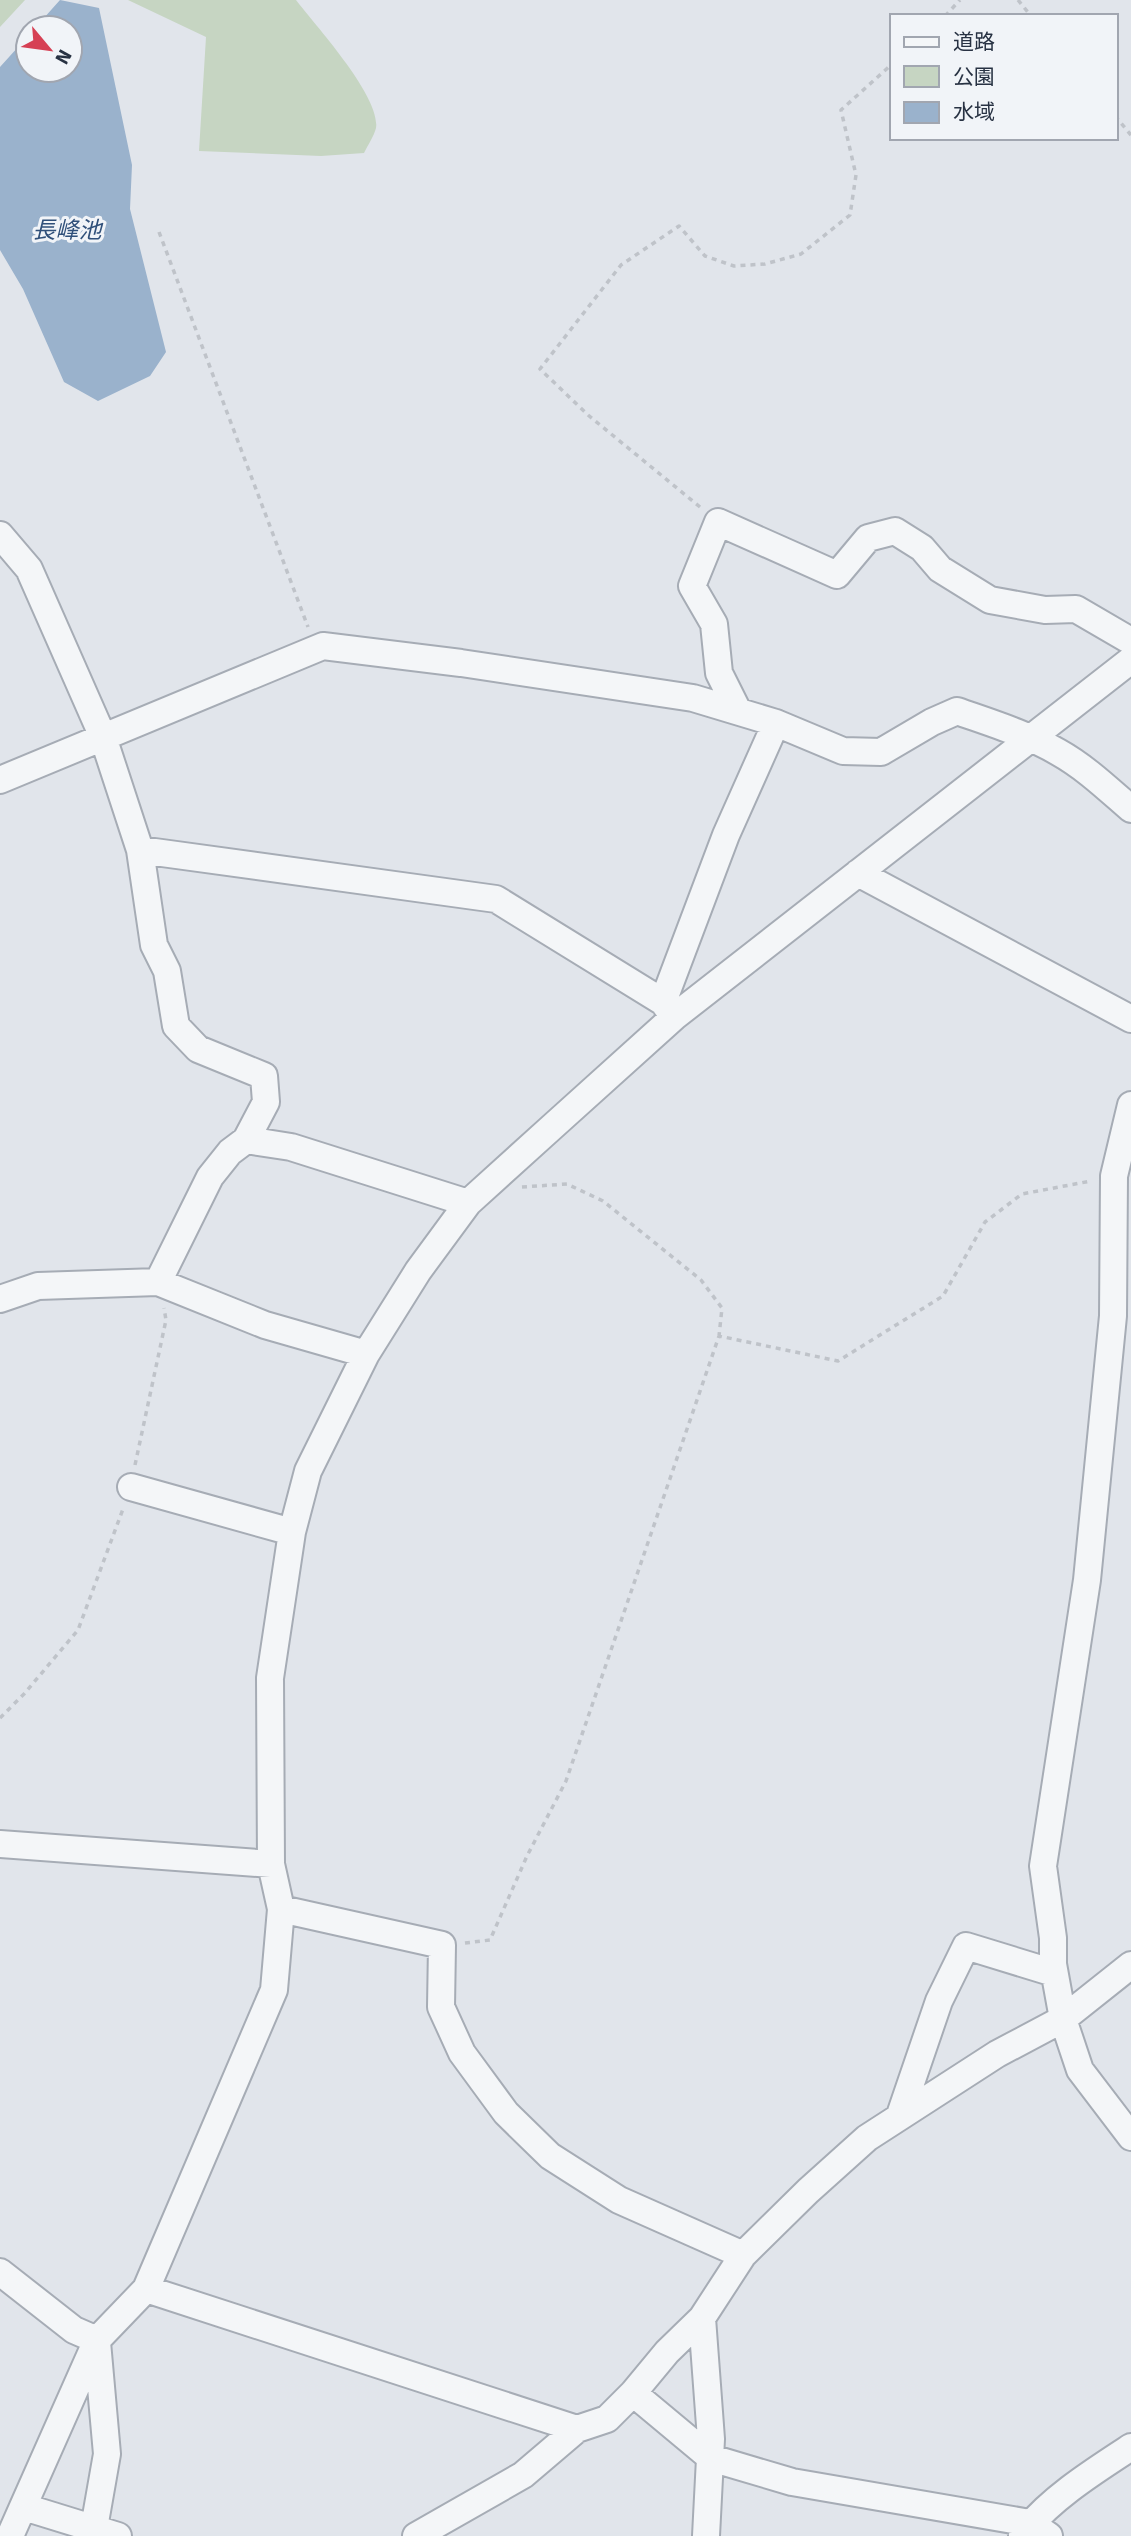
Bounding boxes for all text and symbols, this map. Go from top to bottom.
north arrow [14,14,84,84]
legend [890,14,1117,140]
text: 道路 [953,29,995,55]
text: N [49,45,77,68]
text: 公園 [953,64,995,90]
text: 水域 [953,99,995,125]
water label: 長峰池 [33,216,104,245]

